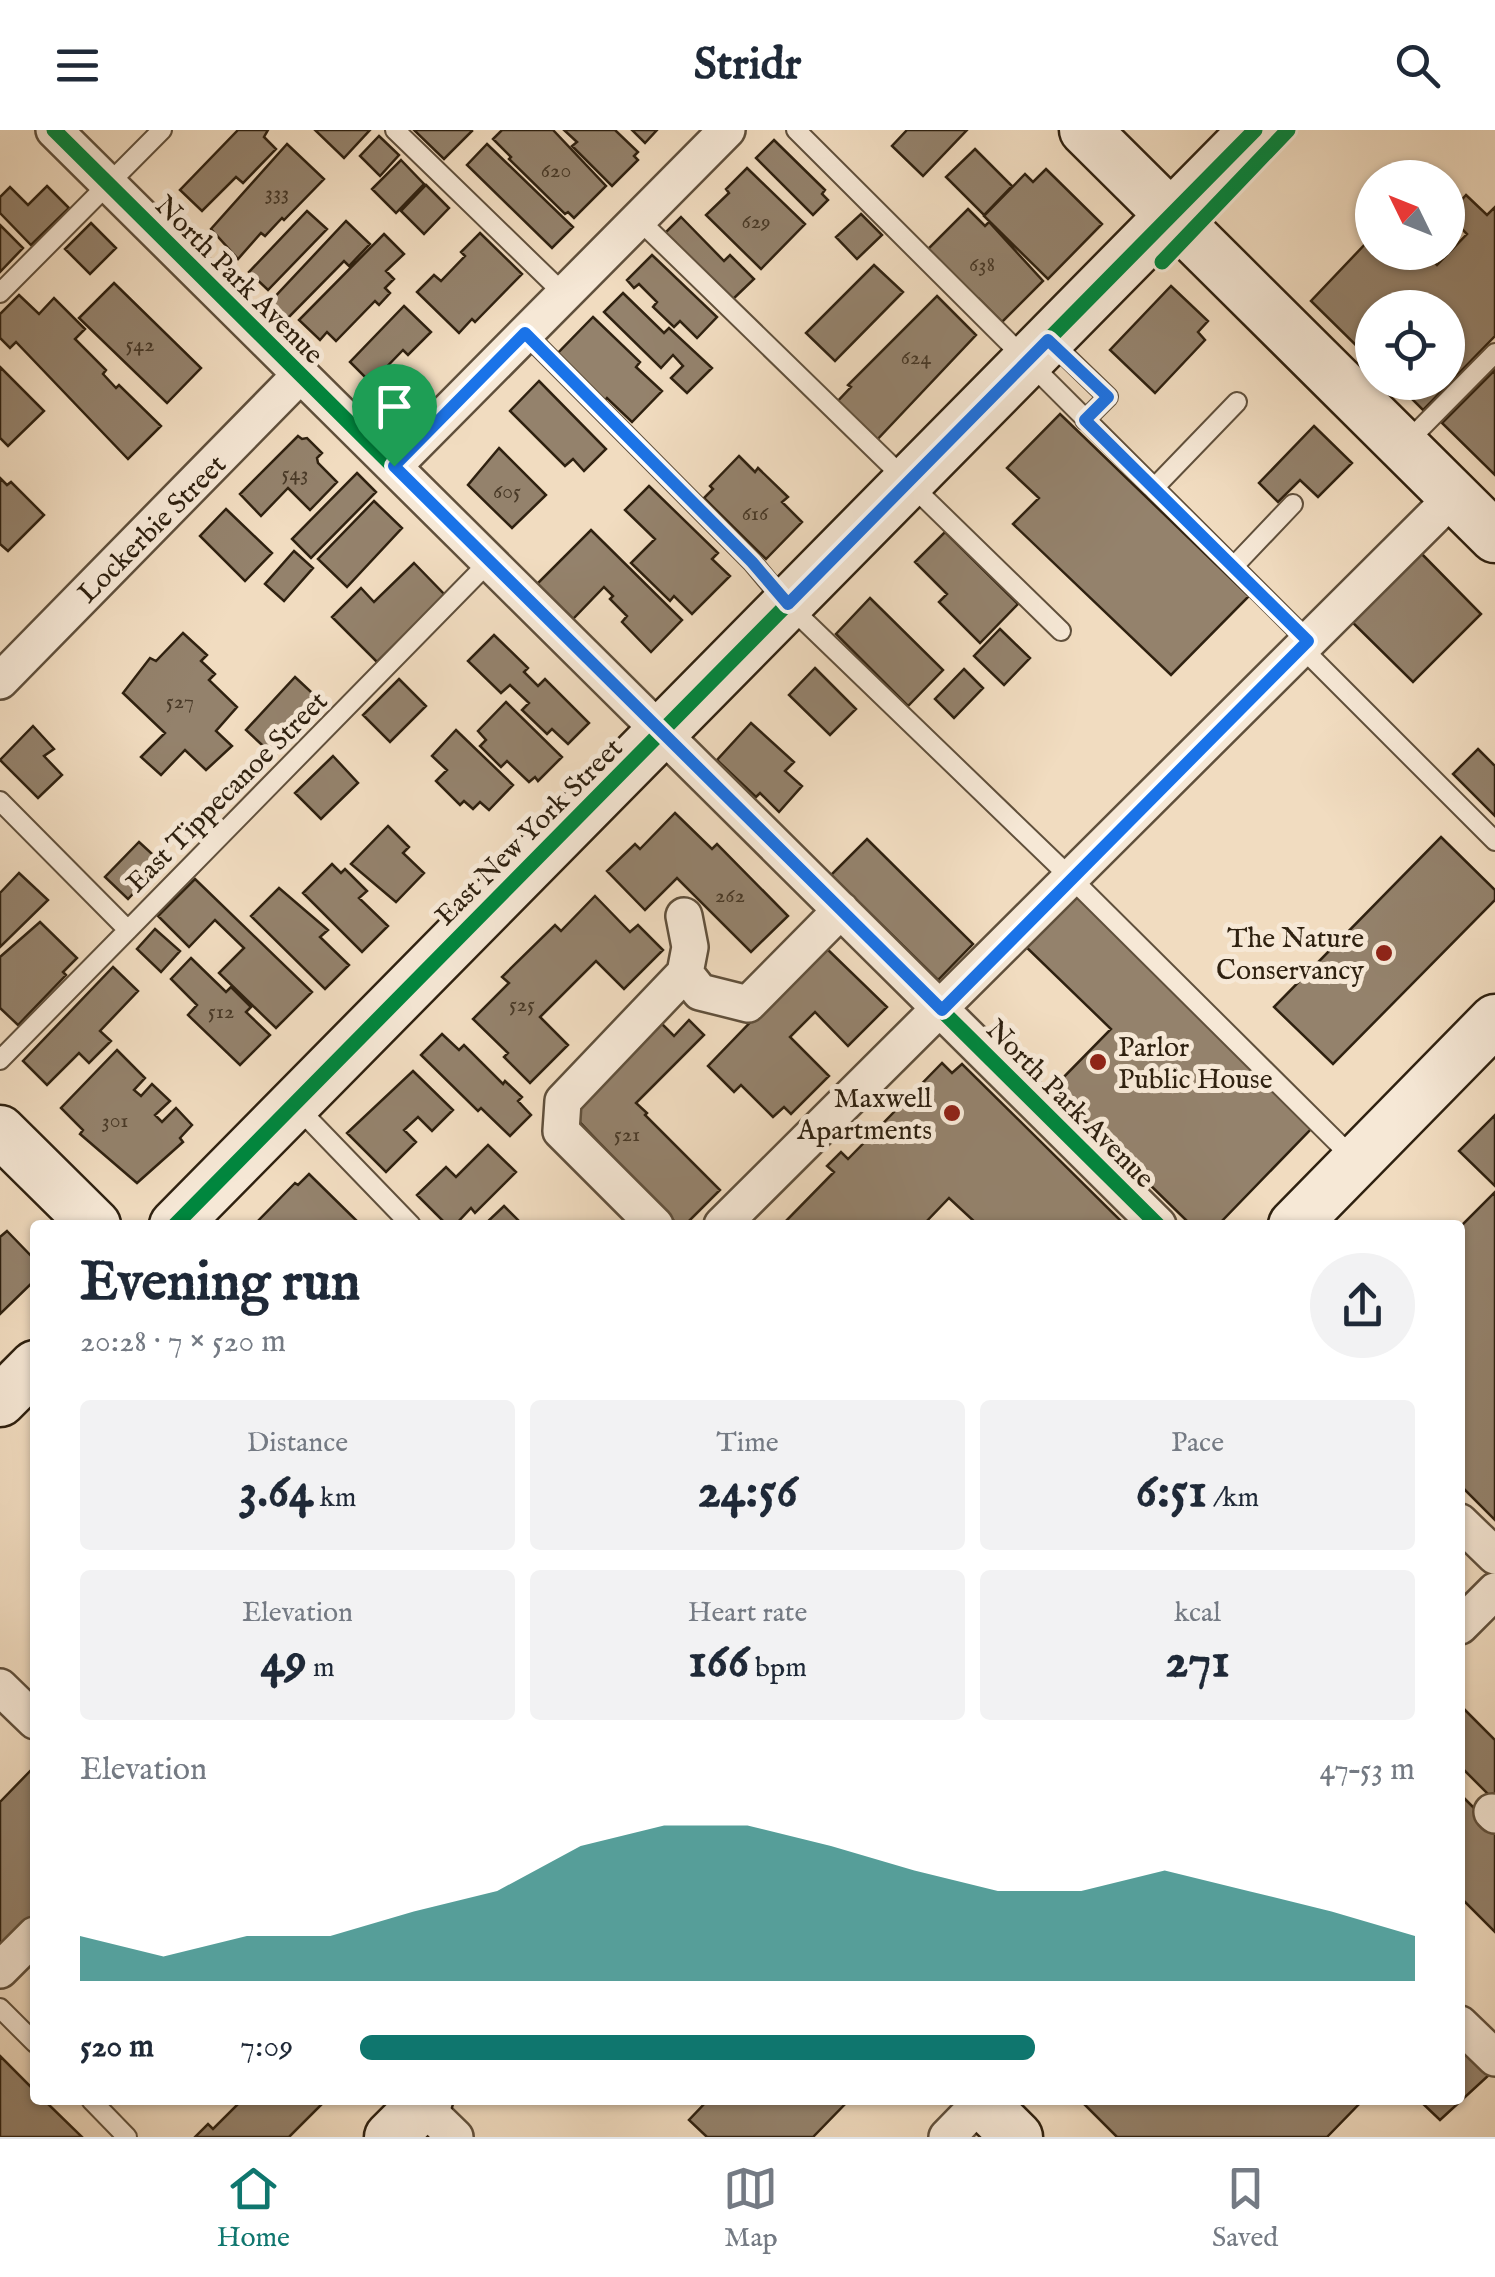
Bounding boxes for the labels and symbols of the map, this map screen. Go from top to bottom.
house number: 620 [541,157,571,185]
north arrow [1355,160,1465,270]
house number: 333 [265,179,289,207]
street label: North Park Avenue [147,189,330,373]
house number: 629 [741,208,771,236]
house number: 638 [969,251,995,279]
house number: 542 [126,331,154,359]
house number: 624 [901,344,931,372]
pin [352,364,437,467]
street label: Lockerbie Street [71,448,235,611]
house number: 543 [282,460,308,488]
house number: 605 [493,478,521,506]
house number: 616 [742,500,769,528]
street label: East Tippecanoe Street [120,684,336,901]
house number: 527 [166,688,194,716]
street label: East New York Street [429,731,631,934]
house number: 262 [715,882,745,910]
place label: The Nature Conservancy [1216,922,1364,989]
marker: The Nature Conservancy [1373,942,1395,964]
house number: 525 [509,991,535,1019]
house number: 512 [208,998,234,1026]
street label: North Park Avenue [978,1013,1161,1197]
place label: Parlor Public House [1118,1031,1273,1098]
marker: Parlor Public House [1087,1051,1109,1073]
place label: Maxwell Apartments [796,1082,932,1149]
marker: Maxwell Apartments [941,1102,963,1124]
house number: 301 [101,1107,129,1135]
house number: 521 [614,1121,640,1149]

